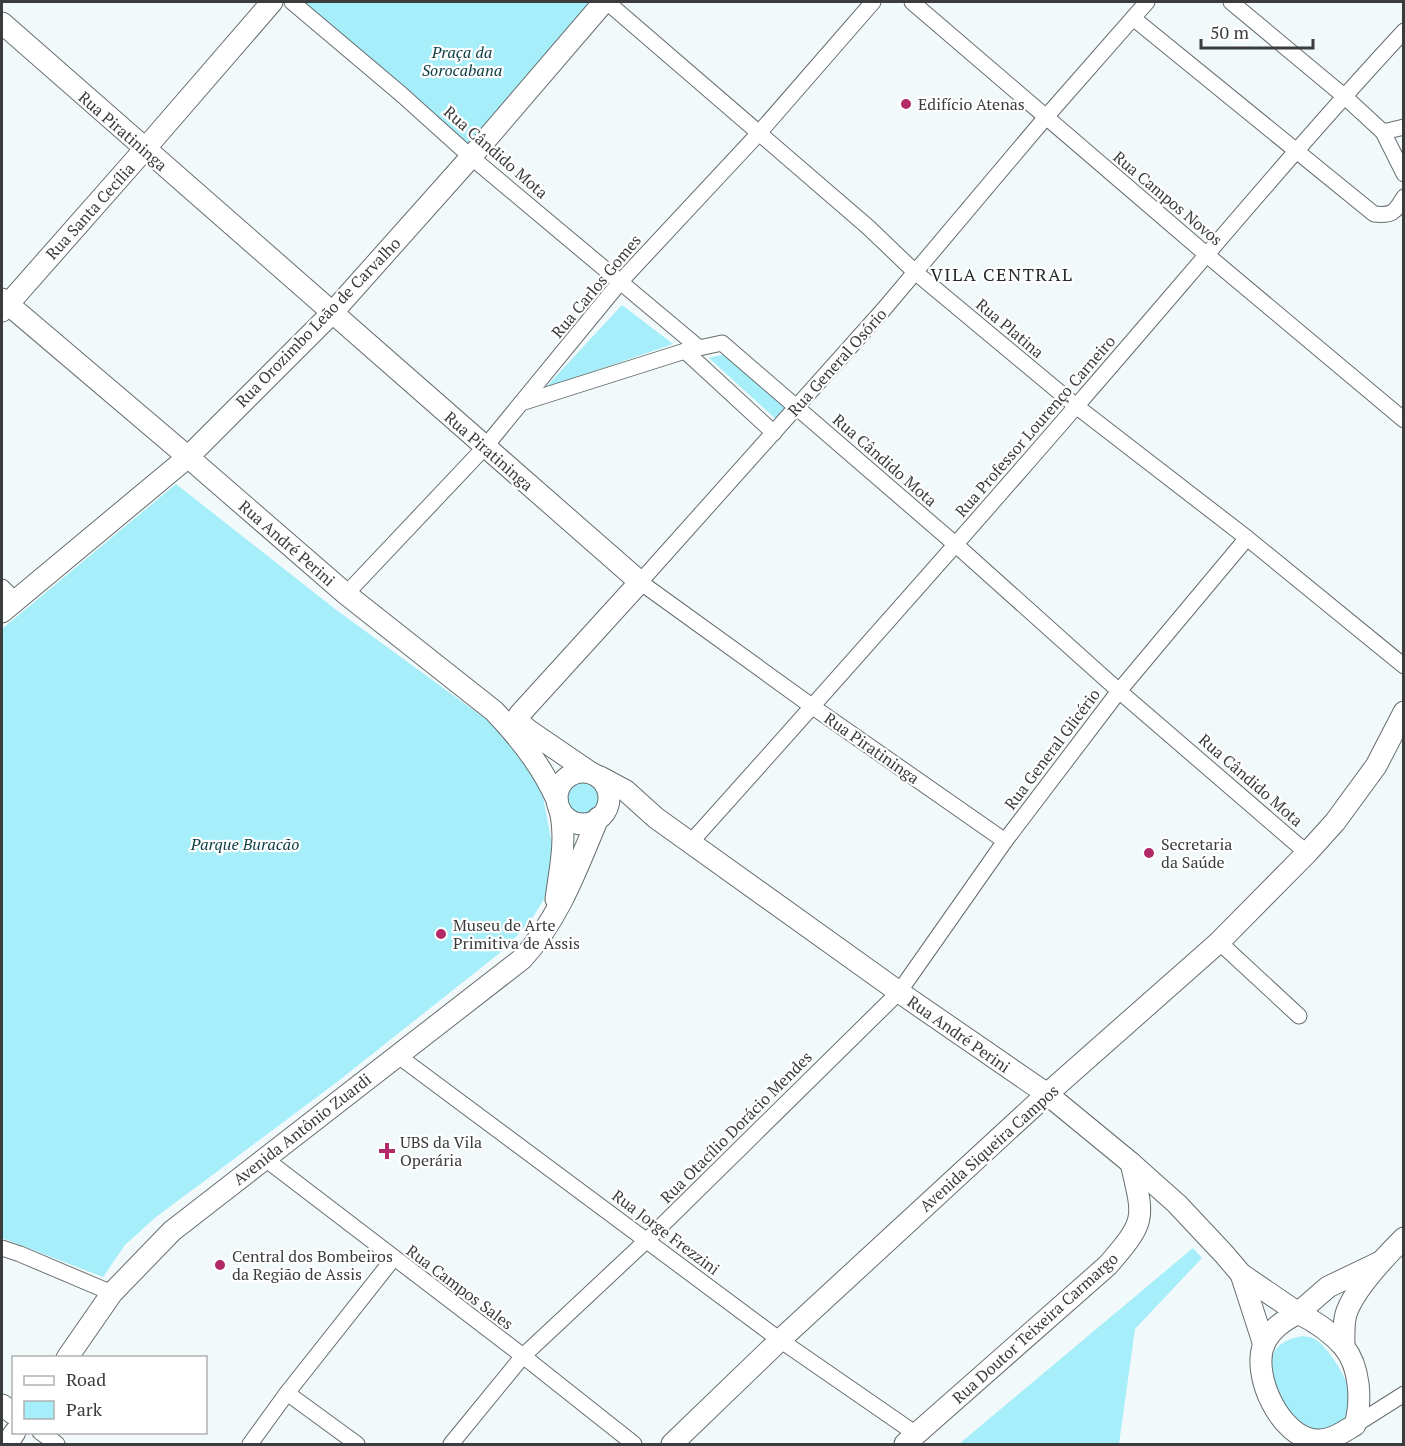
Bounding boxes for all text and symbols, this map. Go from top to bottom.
scale bar [1201,12,1314,50]
text: 50 m [1210,20,1250,44]
park label: Praça da Sorocabana [422,41,502,81]
street label: Rua Piratininga [74,86,172,176]
place label: Edifício Atenas [918,93,1025,115]
marker: Edifício Atenas [899,97,913,111]
street label: Rua Cândido Mota [439,101,553,203]
street label: Rua Campos Novos [1109,146,1227,250]
street label: Rua Santa Cecília [41,158,139,264]
street label: Rua Carlos Gomes [546,229,646,342]
street label: Rua Orozimbo Leão de Carvalho [231,232,405,412]
district label: VILA CENTRAL [931,262,1073,286]
street label: Rua Platina [971,293,1049,363]
street label: Rua General Osório [783,303,892,421]
street label: Rua Professor Lourenço Carneiro [950,330,1120,522]
street label: Rua Piratininga [440,406,538,496]
street label: Rua Cândido Mota [828,409,942,511]
street label: Rua André Perini [234,495,340,591]
street label: Rua General Glicério [999,684,1105,814]
street label: Rua Piratininga [820,707,924,789]
street label: Rua Cândido Mota [1194,729,1308,831]
park label: Parque Buracão [190,833,299,855]
place label: Secretaria da Saúde [1161,833,1232,873]
marker: Secretaria da Saúde [1142,846,1156,860]
place label: Museu de Arte Primitiva de Assis [453,914,580,954]
marker: Museu de Arte Primitiva de Assis [434,927,448,941]
street label: Rua André Perini [903,990,1015,1078]
street label: Rua Otacílio Dorácio Mendes [655,1046,817,1208]
street label: Avenida Antônio Zuardi [228,1068,376,1190]
street label: Avenida Siqueira Campos [915,1080,1063,1216]
place label: UBS da Vila Operária [400,1131,482,1171]
marker: UBS da Vila Operária [378,1142,396,1160]
street label: Rua Jorge Frezzini [608,1184,724,1280]
street label: Rua Campos Sales [402,1239,518,1335]
place label: Central dos Bombeiros da Região de Assis [232,1245,393,1285]
street label: Rua Doutor Teixeira Carmargo [947,1247,1123,1409]
marker: Central dos Bombeiros da Região de Assis [213,1258,227,1272]
legend [12,1356,207,1434]
text: Road [66,1367,106,1391]
text: Park [66,1397,103,1421]

